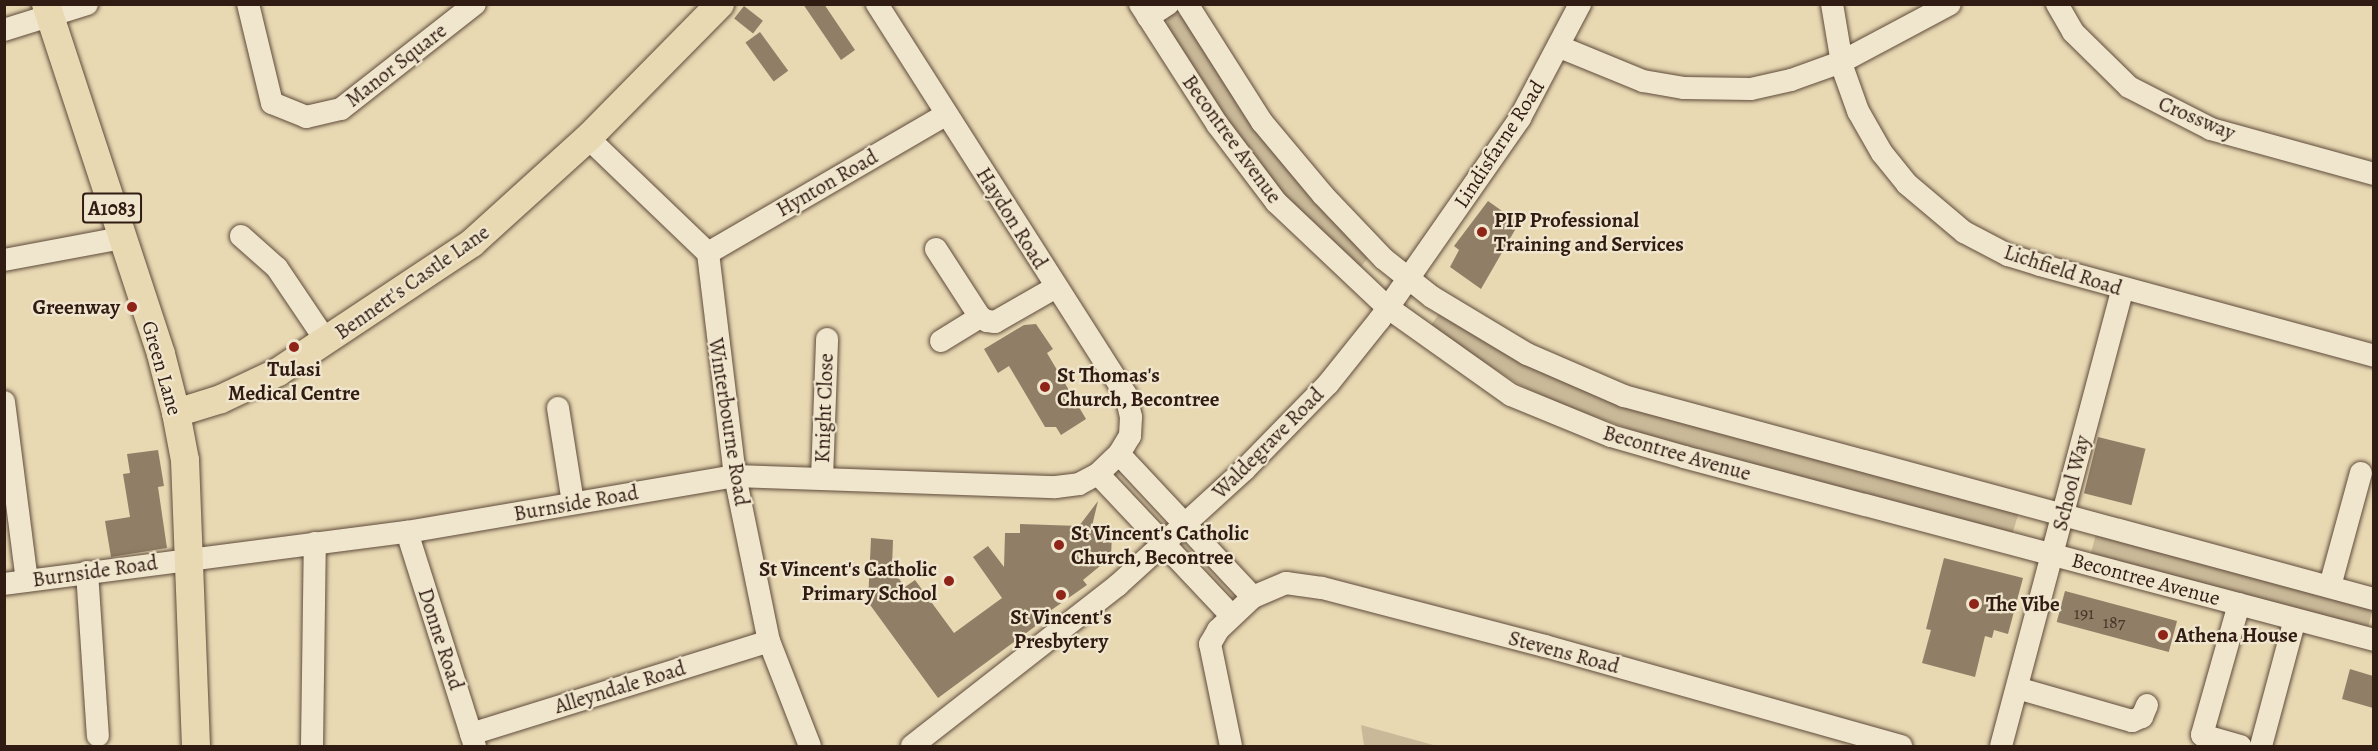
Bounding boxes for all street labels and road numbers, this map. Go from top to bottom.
street label: Manor Square [340,18,452,112]
street label: Becontree Avenue [1177,70,1287,208]
street label: Lindisfarne Road [1448,75,1550,213]
street label: Crossway [2155,91,2239,145]
street label: Hynton Road [772,144,882,222]
street label: Haydon Road [971,163,1053,273]
road number: A1083 [82,191,142,225]
street label: Bennett's Castle Lane [330,219,494,345]
street label: Lichfield Road [2001,239,2125,301]
street label: Green Lane [136,318,188,418]
street label: Winterbourne Road [703,336,755,508]
street label: Knight Close [809,353,839,463]
street label: Waldegrave Road [1207,382,1329,504]
street label: Becontree Avenue [1600,420,1754,486]
street label: School Way [2047,433,2095,533]
street label: Burnside Road [512,480,640,526]
street label: Becontree Avenue [2069,547,2223,611]
street label: Burnside Road [31,550,159,592]
street label: Donne Road [413,585,469,693]
street label: Stevens Road [1506,625,1622,679]
street label: Alleyndale Road [551,655,689,719]

